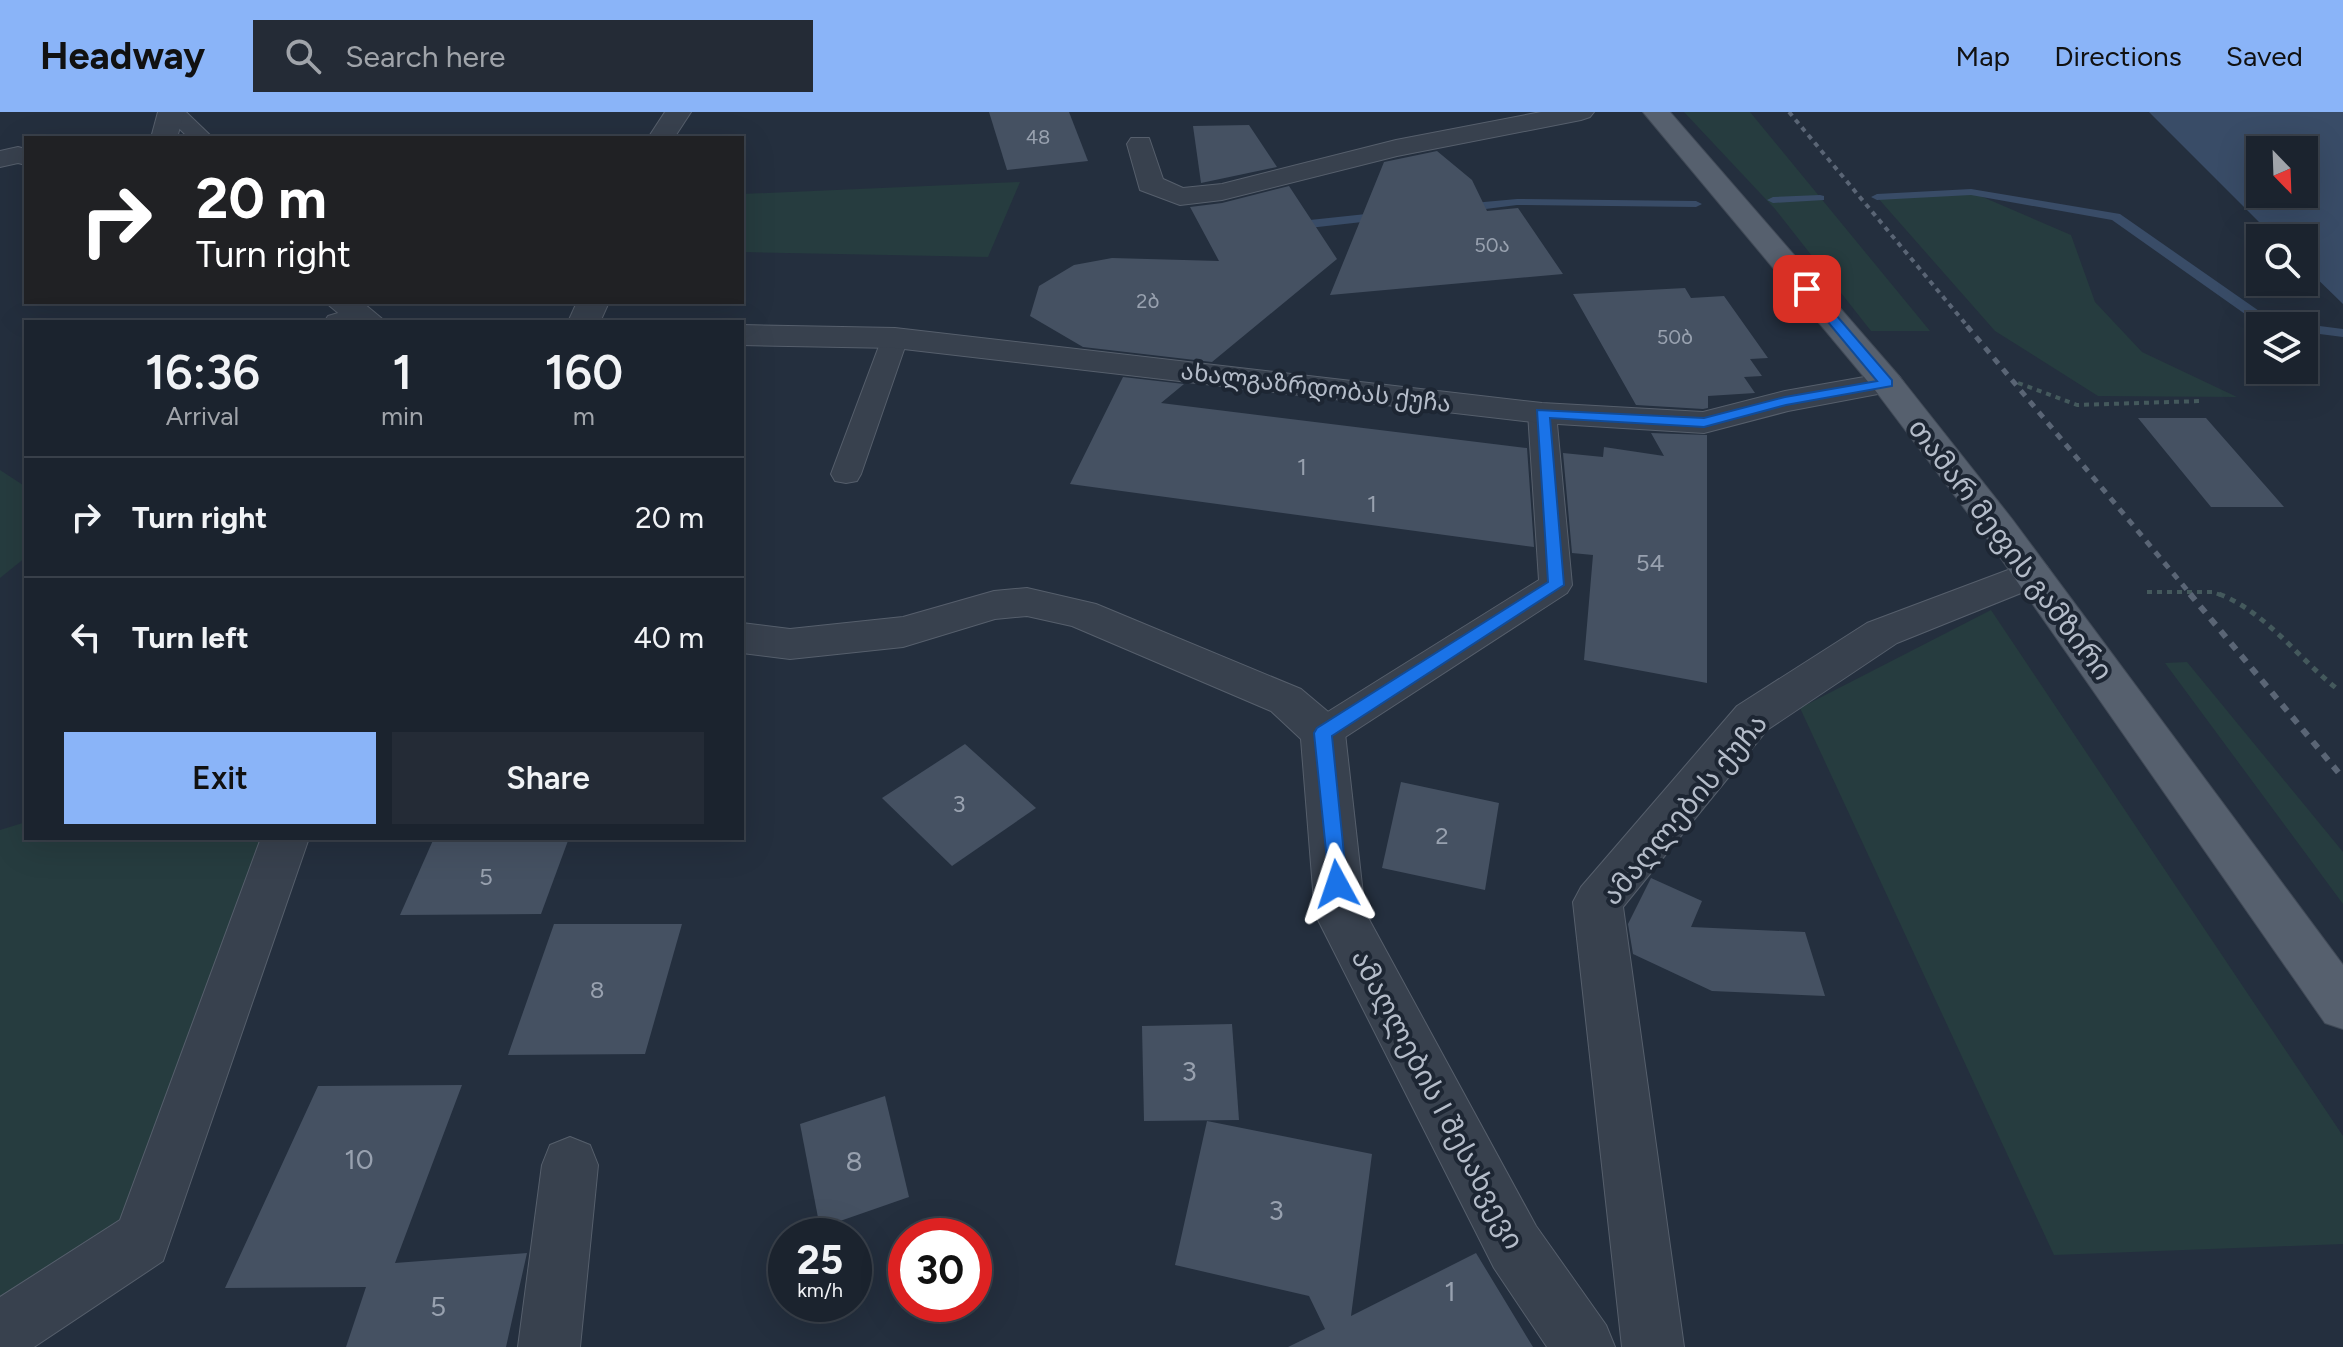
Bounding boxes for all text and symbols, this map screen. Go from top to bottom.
search box [253,20,813,92]
text: Headway [40,33,205,79]
icon: search [281,34,325,78]
text: Search here [345,38,505,75]
text: Map [1956,39,2010,73]
text: Directions [2054,39,2182,73]
text: Saved [2226,39,2303,73]
house number: 48 [1026,125,1050,149]
north arrow [2246,136,2318,208]
map controls [2246,136,2318,384]
text: 20 m [196,165,327,232]
icon: right [64,168,168,272]
button: search [2246,224,2318,296]
text: Turn right [196,233,351,276]
house number: 50ა [1474,233,1510,257]
pin [1773,255,1841,323]
icon: arrive [1785,267,1829,311]
house number: 2ბ [1136,289,1160,313]
button: layers [2246,312,2318,384]
house number: 50ბ [1657,325,1693,349]
text: 16:36 [145,343,260,401]
text: 1 [392,343,412,401]
text: 160 [545,343,623,401]
street label: ახალგაზრდობას ქუჩა [1179,356,1453,418]
text: Arrival [166,400,239,432]
text: min [381,400,424,432]
text: m [573,400,595,432]
street label: თამარ მეფის გამზირი [1901,411,2121,687]
house number: 1 [1297,452,1307,481]
house number: 1 [1367,489,1377,518]
icon: right [64,495,108,539]
text: Turn right [132,499,267,536]
text: 20 m [635,499,704,536]
house number: 54 [1636,548,1664,577]
icon: left [64,615,108,659]
text: Turn left [132,619,249,656]
text: 40 m [633,619,704,656]
street label: ამაღლების ქუჩა [1594,706,1774,912]
button: Exit [64,732,376,824]
button: Share [392,732,704,824]
house number: 3 [952,789,966,818]
house number: 2 [1435,821,1449,850]
position arrow [1295,842,1379,926]
house number: 5 [479,862,493,891]
street label: ამაღლების I შესახვევი [1344,943,1532,1255]
house number: 8 [590,975,604,1004]
house number: 3 [1181,1054,1197,1088]
house number: 10 [344,1142,374,1176]
house number: 8 [845,1144,863,1178]
house number: 3 [1268,1193,1284,1227]
speed limit sign: 30 [888,1218,992,1322]
text: 25 [797,1236,843,1284]
house number: 1 [1444,1274,1456,1308]
text: km/h [797,1278,843,1302]
house number: 5 [430,1289,446,1323]

